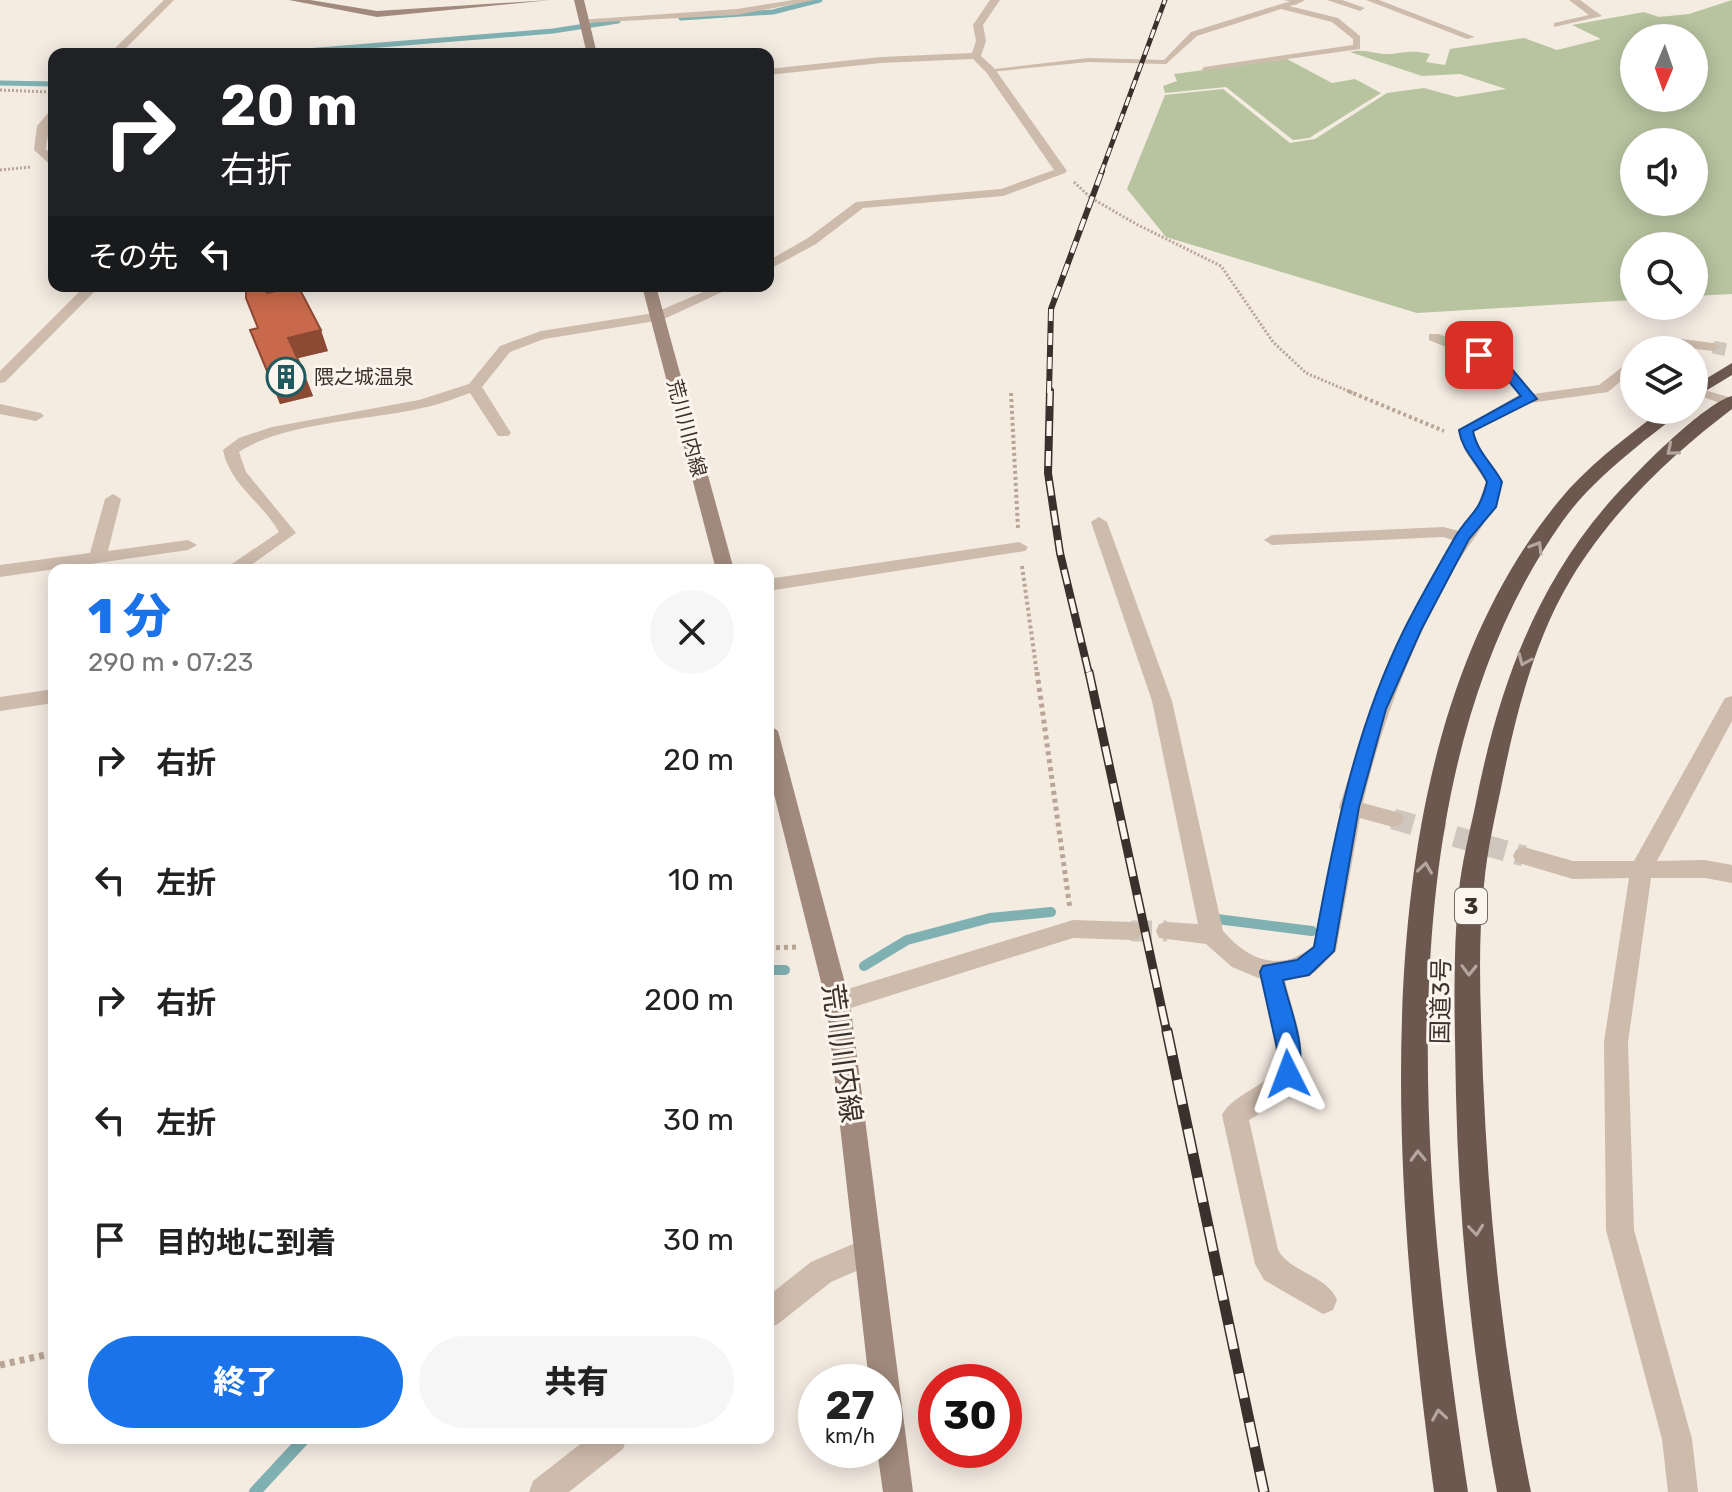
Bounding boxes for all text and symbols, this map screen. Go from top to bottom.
north arrow [1620,24,1708,112]
map controls [1620,24,1708,424]
text: 20 m [220,73,358,139]
icon: right [88,80,192,184]
button: sound [1620,128,1708,216]
text: 右折 [220,148,292,191]
icon: left [194,232,238,276]
button: search [1620,232,1708,320]
text: その先 [88,239,178,275]
pin [1445,321,1513,389]
icon: arrive [1457,333,1501,377]
button: layers [1620,336,1708,424]
building icon: 隈之城温泉 [265,356,307,398]
place label: 隈之城温泉 [314,365,414,389]
street label: 荒川川内線 [662,377,712,479]
one-way arrow [1666,440,1681,455]
one-way arrow [1528,541,1543,556]
text: 1 分 [88,588,171,645]
button: close [650,590,734,674]
text: 290 m · 07:23 [88,647,253,678]
one-way arrow [1517,652,1533,666]
icon: right [88,738,132,782]
text: 20 m [663,742,734,778]
text: 右折 [156,745,216,781]
icon: left [88,858,132,902]
text: 10 m [668,862,734,898]
one-way arrow [1416,862,1433,875]
text: 左折 [156,865,216,901]
road number: 3 [1455,888,1487,924]
street label: 国道3号 [1426,958,1456,1044]
one-way arrow [1460,964,1478,977]
icon: right [88,978,132,1022]
street label: 荒川川内線 [816,981,868,1125]
text: 200 m [644,982,734,1018]
text: 右折 [156,985,216,1021]
position arrow [1246,1032,1330,1116]
icon: left [88,1098,132,1142]
text: 30 m [663,1102,734,1138]
text: 左折 [156,1105,216,1141]
one-way arrow [1410,1149,1427,1162]
icon: arrive [88,1218,132,1262]
text: 30 m [663,1222,734,1258]
one-way arrow [1467,1223,1484,1236]
text: 目的地に到着 [156,1225,336,1261]
button: 終了 [88,1336,403,1428]
button: 共有 [419,1336,734,1428]
speed limit sign: 30 [918,1364,1022,1468]
text: 27 [826,1382,874,1429]
one-way arrow [1431,1408,1448,1422]
text: km/h [825,1424,875,1448]

